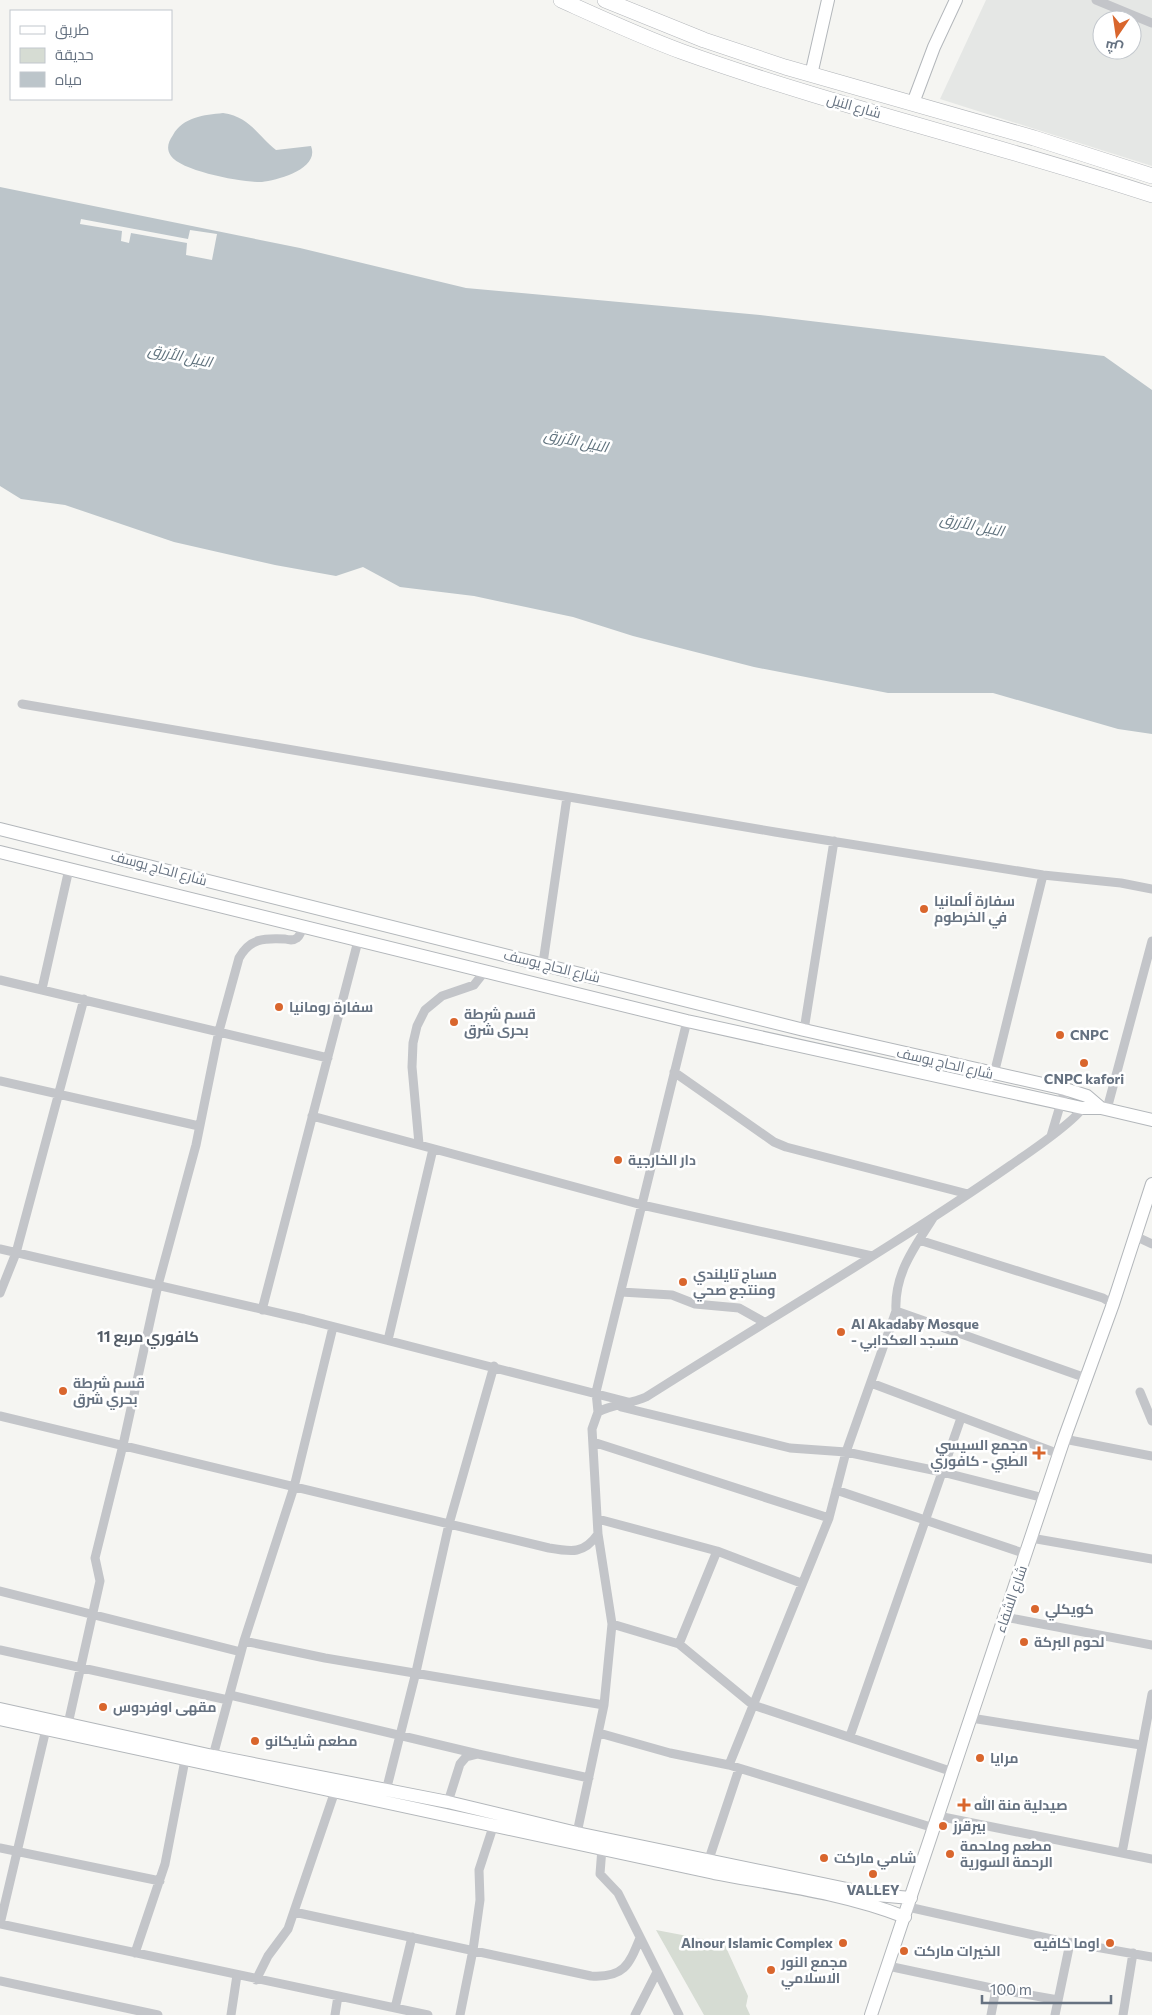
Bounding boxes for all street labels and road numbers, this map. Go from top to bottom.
street label: شارع النيل [825,90,883,122]
street label: شارع الحاج يوسف [109,846,209,890]
street label: شارع الحاج يوسف [502,945,602,987]
street label: شارع الحاج يوسف [895,1043,995,1083]
street label: شارع الشفاء [991,1563,1031,1635]

